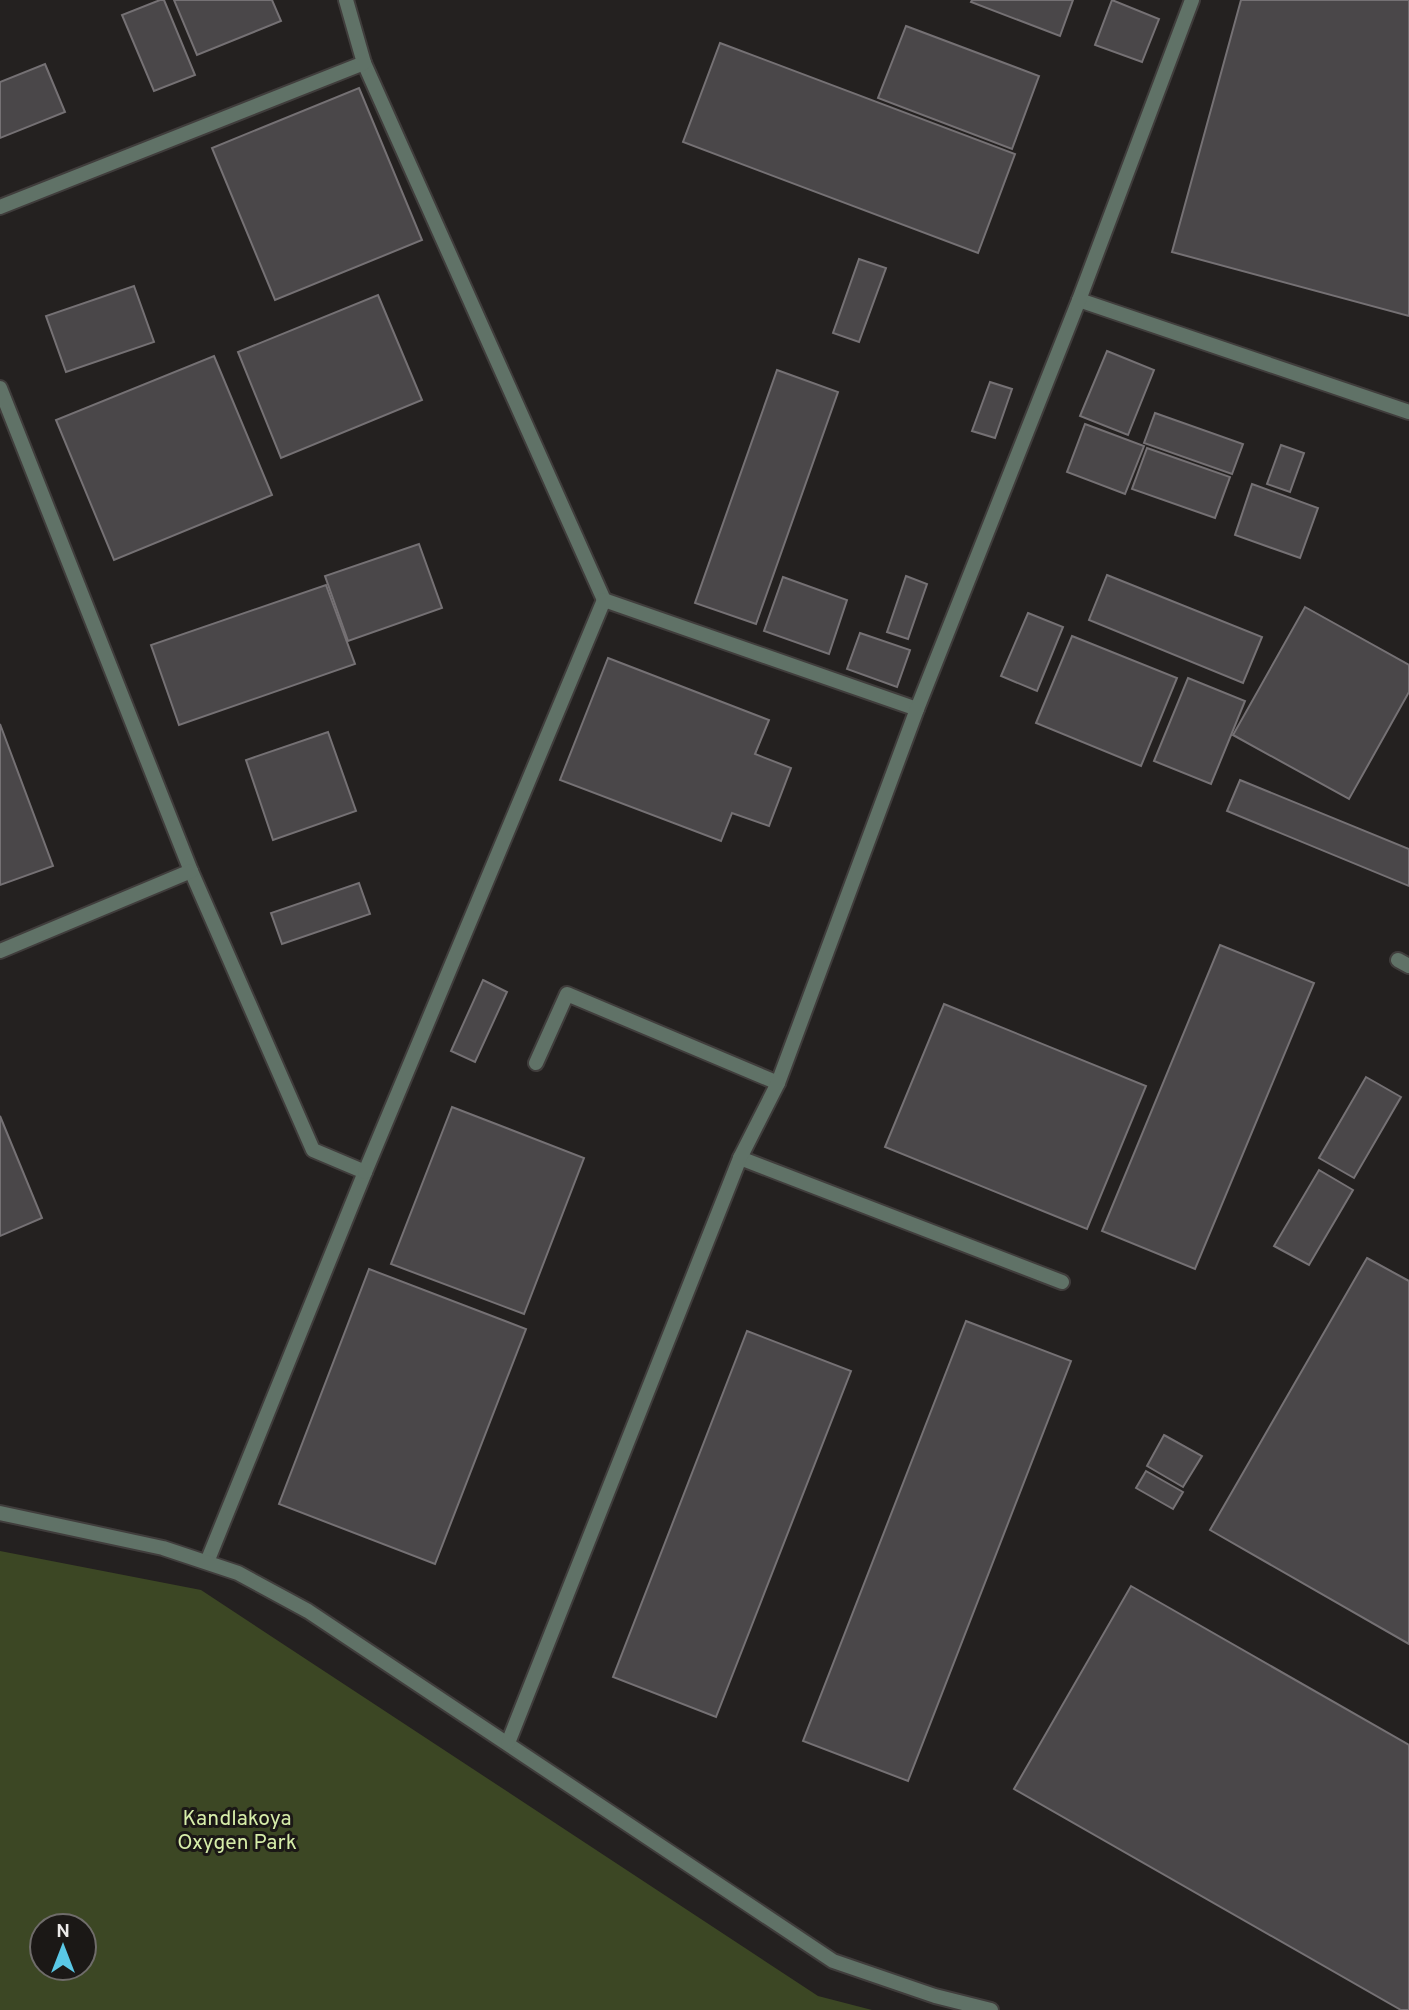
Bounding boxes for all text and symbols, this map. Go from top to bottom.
park label: Kandlakoya Oxygen Park [177,1806,297,1857]
north arrow [28,1912,98,1982]
text: N [56,1920,70,1944]

